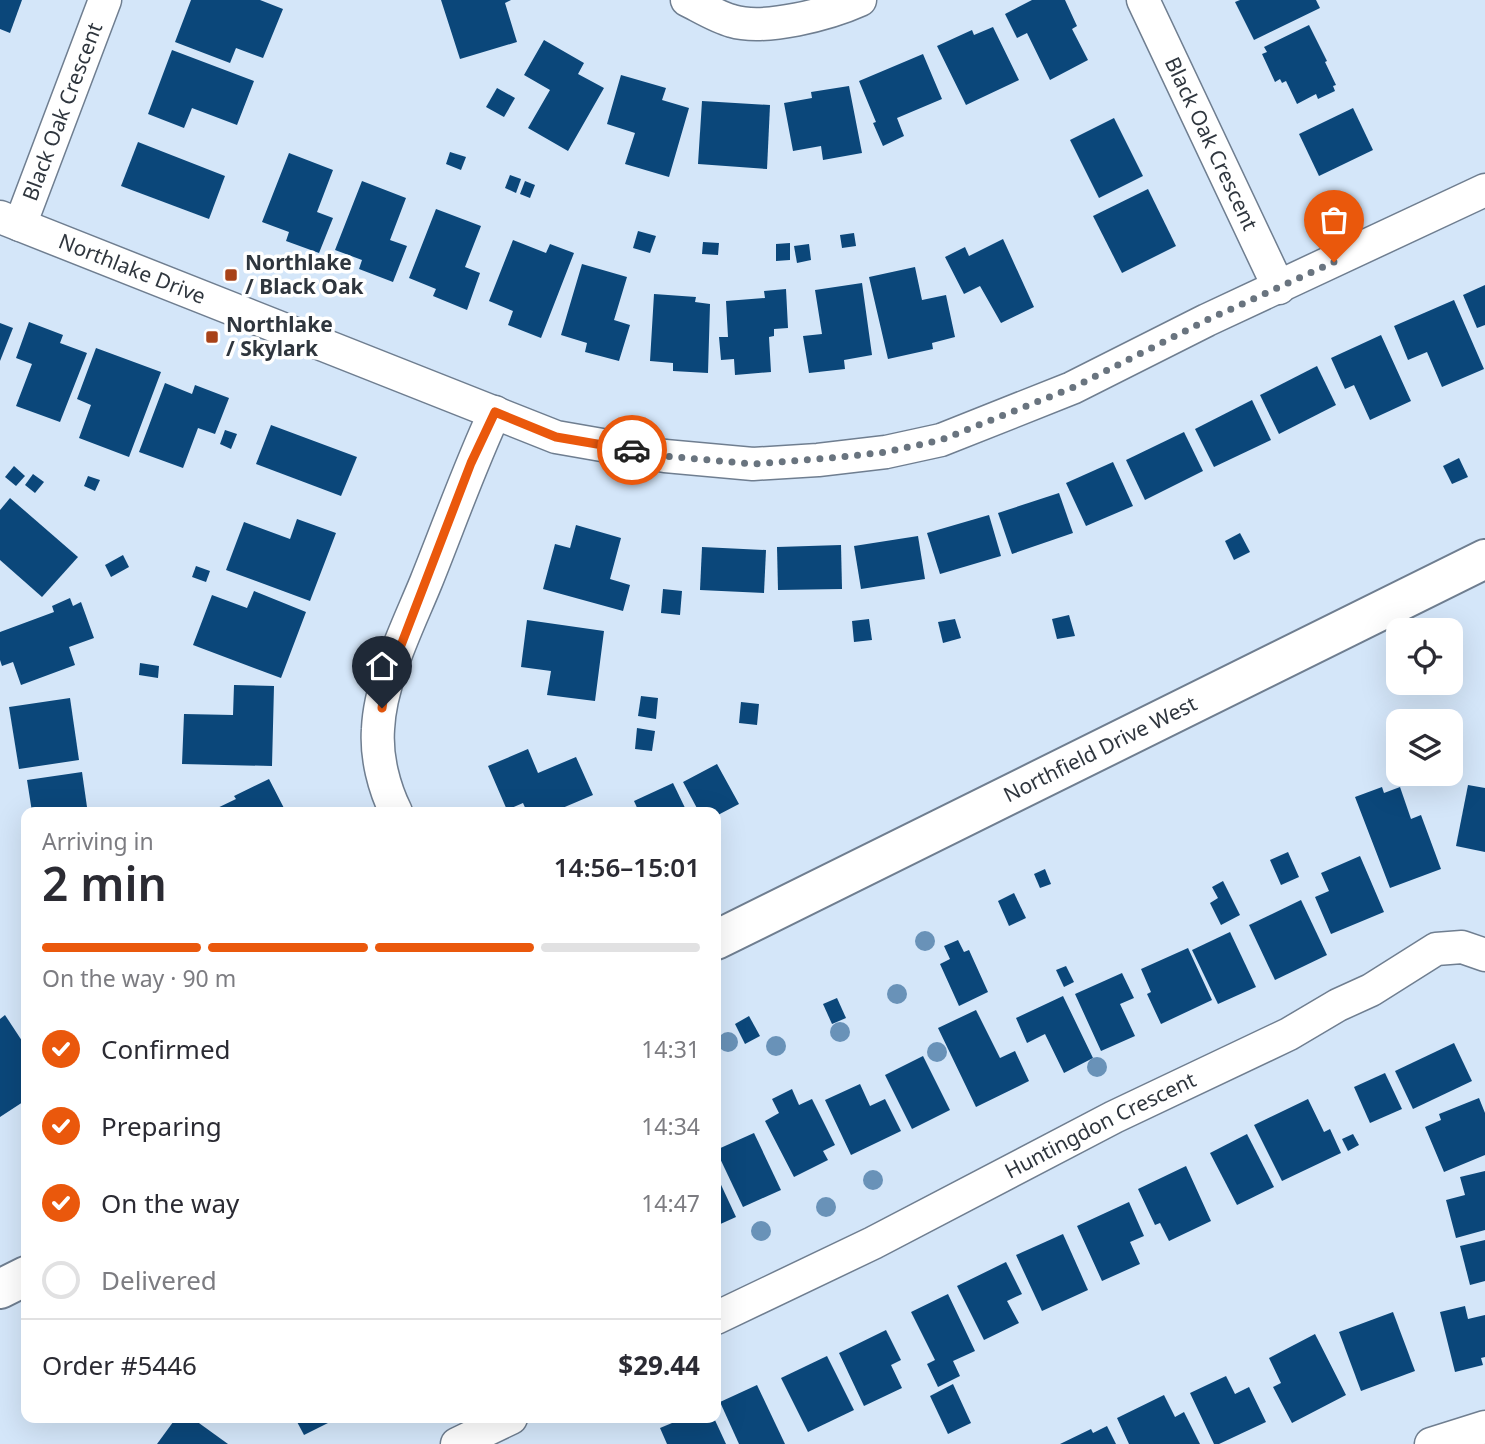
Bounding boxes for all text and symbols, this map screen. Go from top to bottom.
street label: Black Oak Crescent [15,18,108,205]
street label: Black Oak Crescent [1159,52,1265,235]
pin [1304,190,1364,262]
icon: bag [1315,201,1353,239]
street label: Northlake Drive [55,227,210,310]
place label: Northlake / Black Oak [245,248,364,300]
marker: Northlake / Black Oak [223,267,239,283]
place label: Northlake / Skylark [226,310,333,362]
marker: Northlake / Skylark [204,329,220,345]
courier [597,415,667,485]
icon: car [613,431,651,469]
map controls [1386,618,1463,786]
button: locate [1386,618,1463,695]
pin [352,636,412,708]
icon: home [363,647,401,685]
street label: Northfield Drive West [999,689,1202,808]
button: layers [1386,709,1463,786]
text: Arriving in [42,825,154,857]
text: 14:56–15:01 [554,849,700,885]
text: 2 min [42,852,167,914]
text: On the way · 90 m [42,962,236,994]
icon: check [42,1030,80,1068]
text: Confirmed [101,1031,231,1067]
text: 14:31 [641,1033,700,1065]
street label: Huntingdon Crescent [1000,1065,1201,1185]
icon: check [42,1107,80,1145]
text: Preparing [101,1108,222,1144]
text: 14:34 [641,1110,700,1142]
icon: check [42,1184,80,1222]
text: On the way [101,1185,239,1221]
text: 14:47 [641,1187,700,1219]
text: Delivered [101,1262,217,1298]
text: Order #5446 [42,1347,197,1383]
text: $29.44 [618,1347,700,1383]

